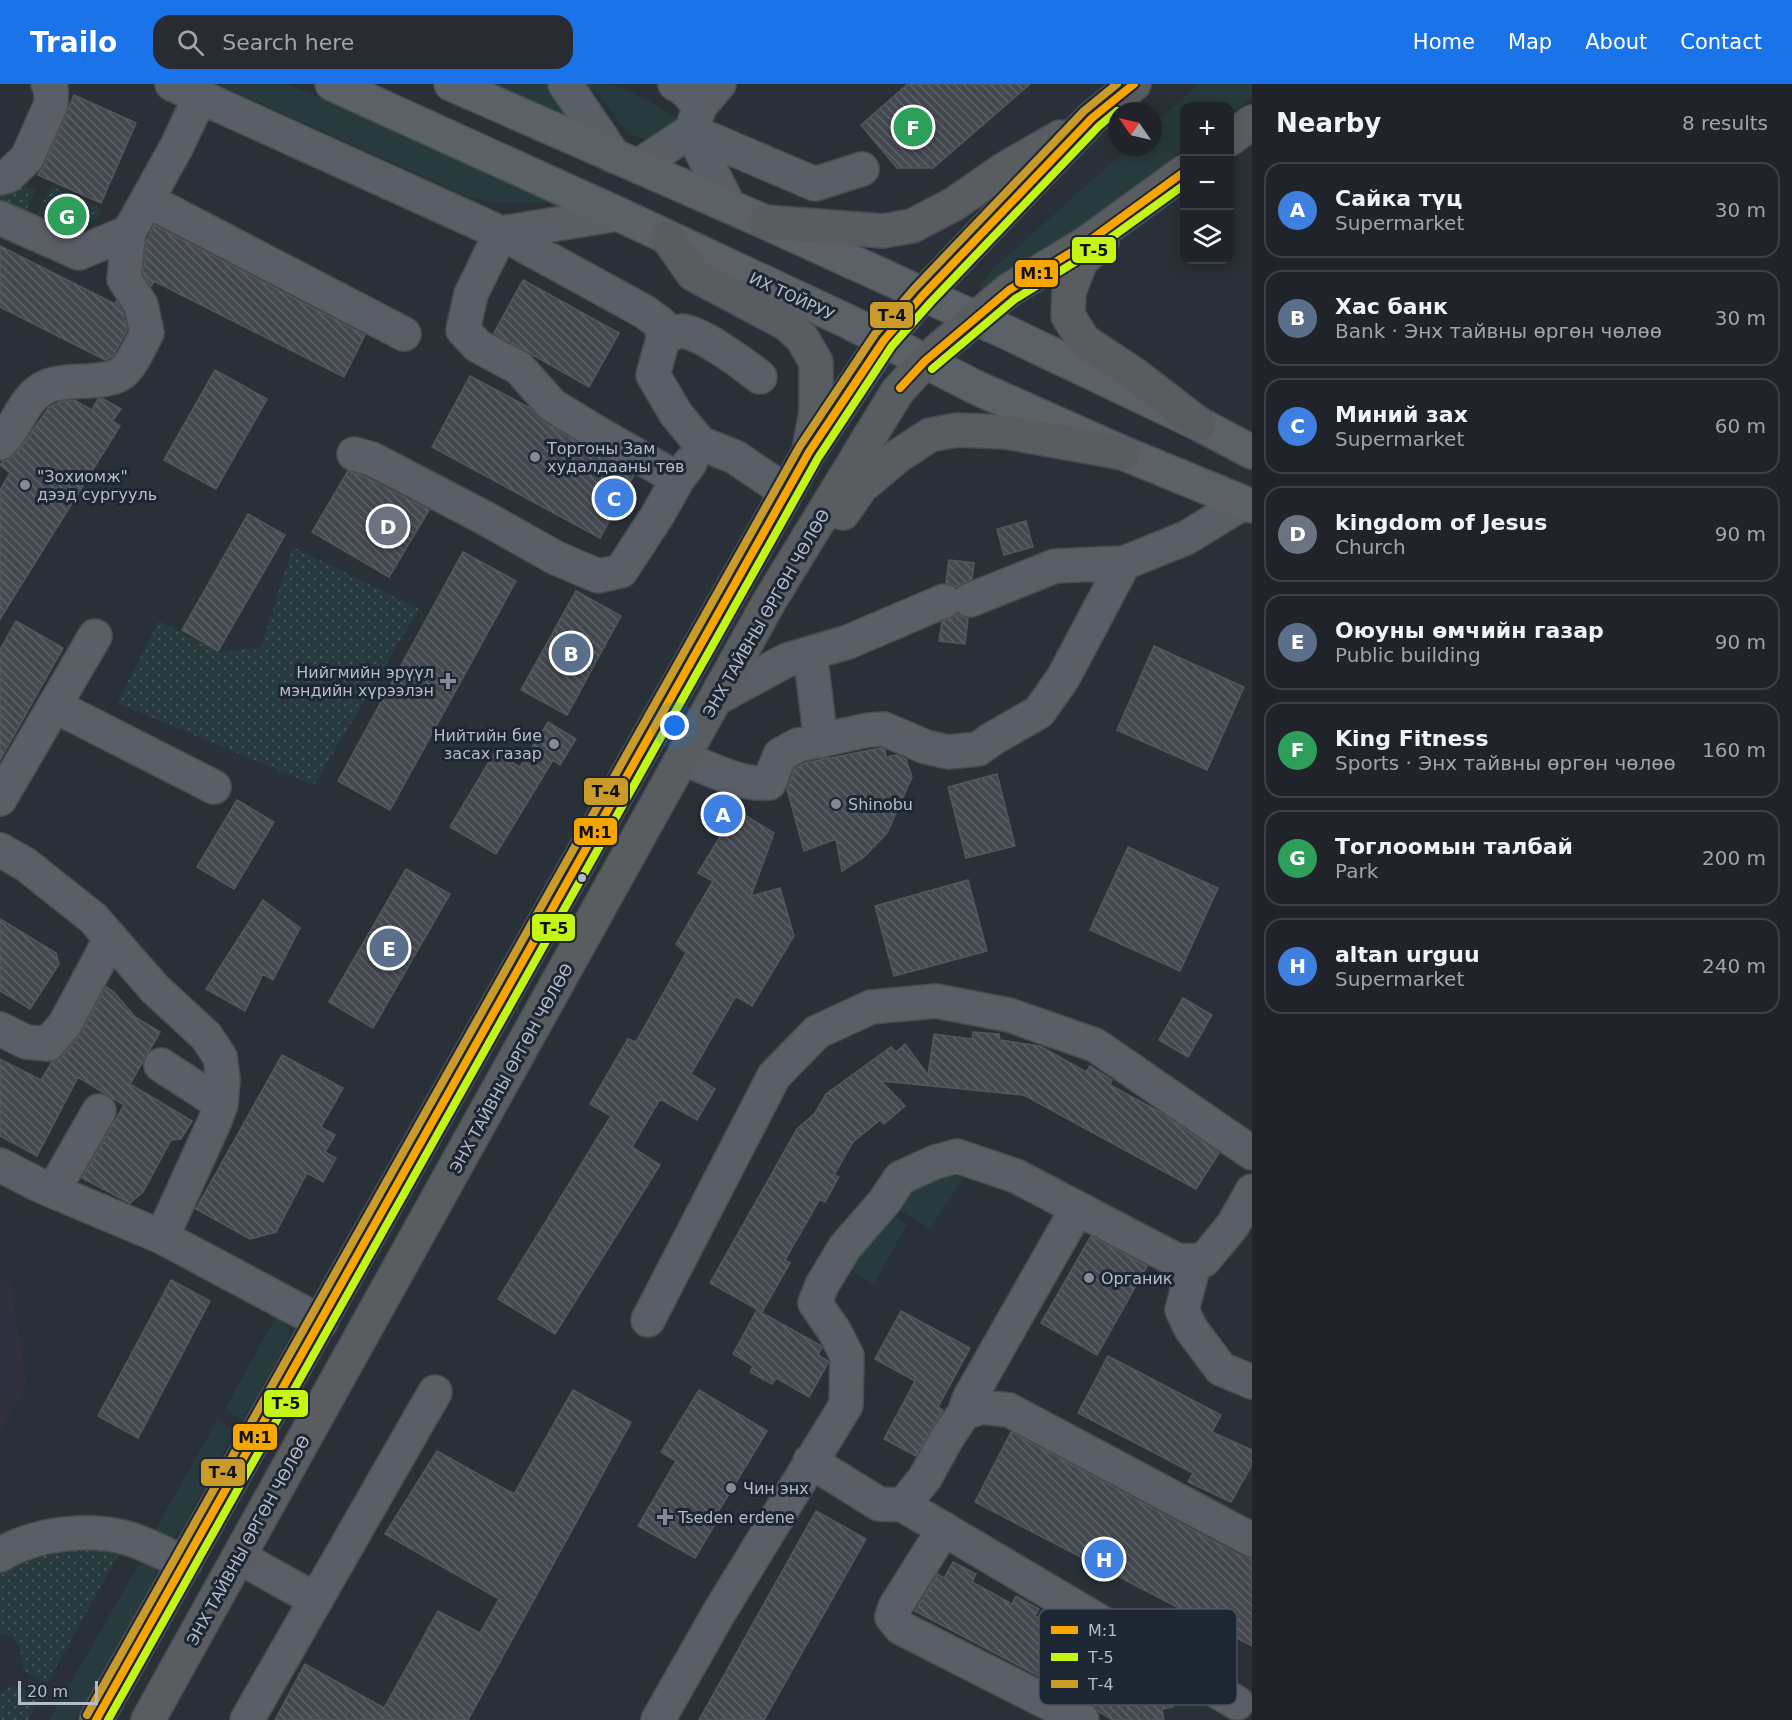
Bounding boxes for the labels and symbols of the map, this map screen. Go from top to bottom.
north arrow [1108,102,1162,156]
pin: F [894,104,932,150]
pin: G [48,194,86,238]
line badge: Т-5 [1071,236,1117,264]
text: Т-5 [1080,241,1108,260]
line badge: М:1 [1014,259,1059,288]
text: М:1 [1020,264,1054,283]
street label: ИХ ТОЙРУУ [746,269,837,325]
line badge: Т-4 [869,301,914,329]
text: Т-4 [878,306,906,325]
place label: Торгоны Зам худалдааны төв [546,439,684,476]
marker: Торгоны Зам худалдааны төв [528,450,542,464]
place label: "Зохиомж" дээд сургууль [37,467,157,504]
pin: C [594,476,634,520]
marker: "Зохиомж" дээд сургууль [18,478,32,492]
pin: D [368,504,408,548]
street label: ЭНХ ТАЙВНЫ ӨРГӨН ЧӨЛӨӨ [699,506,834,720]
pin: B [552,630,590,676]
place label: Нийгмийн эрүүл мэндийн хүрээлэн [279,663,434,700]
marker: Нийгмийн эрүүл мэндийн хүрээлэн [439,672,457,690]
your location [660,711,689,740]
place label: Нийтийн бие засах газар [433,726,542,763]
marker: Нийтийн бие засах газар [547,737,561,751]
line badge: Т-4 [583,777,629,806]
text: Т-4 [592,782,620,801]
pin: A [704,792,742,836]
place label: Shinobu [848,795,913,814]
marker: Shinobu [829,797,843,811]
line badge: М:1 [573,817,618,846]
text: М:1 [578,823,612,842]
unlabelled marker [576,872,588,884]
line badge: Т-5 [531,913,576,942]
text: Т-5 [540,919,568,938]
pin: E [370,926,408,970]
street label: ЭНХ ТАЙВНЫ ӨРГӨН ЧӨЛӨӨ [446,960,577,1176]
place label: Органик [1101,1269,1173,1288]
marker: Органик [1082,1271,1096,1285]
line badge: Т-5 [263,1389,309,1418]
text: Т-5 [272,1394,300,1413]
line badge: М:1 [232,1423,278,1451]
text: М:1 [238,1428,272,1447]
street label: ЭНХ ТАЙВНЫ ӨРГӨН ЧӨЛӨӨ [183,1432,314,1648]
line badge: Т-4 [200,1458,246,1487]
text: Т-4 [209,1463,237,1482]
place label: Чин энх [743,1479,809,1498]
marker: Чин энх [724,1481,738,1495]
marker: Tseden erdene [656,1508,674,1526]
place label: Tseden erdene [677,1508,795,1527]
pin: H [1084,1536,1124,1582]
legend [1039,1609,1237,1705]
text: М:1 [1088,1621,1117,1640]
text: Т-5 [1087,1648,1114,1667]
text: Т-4 [1087,1675,1114,1694]
scale bar [18,1678,98,1706]

